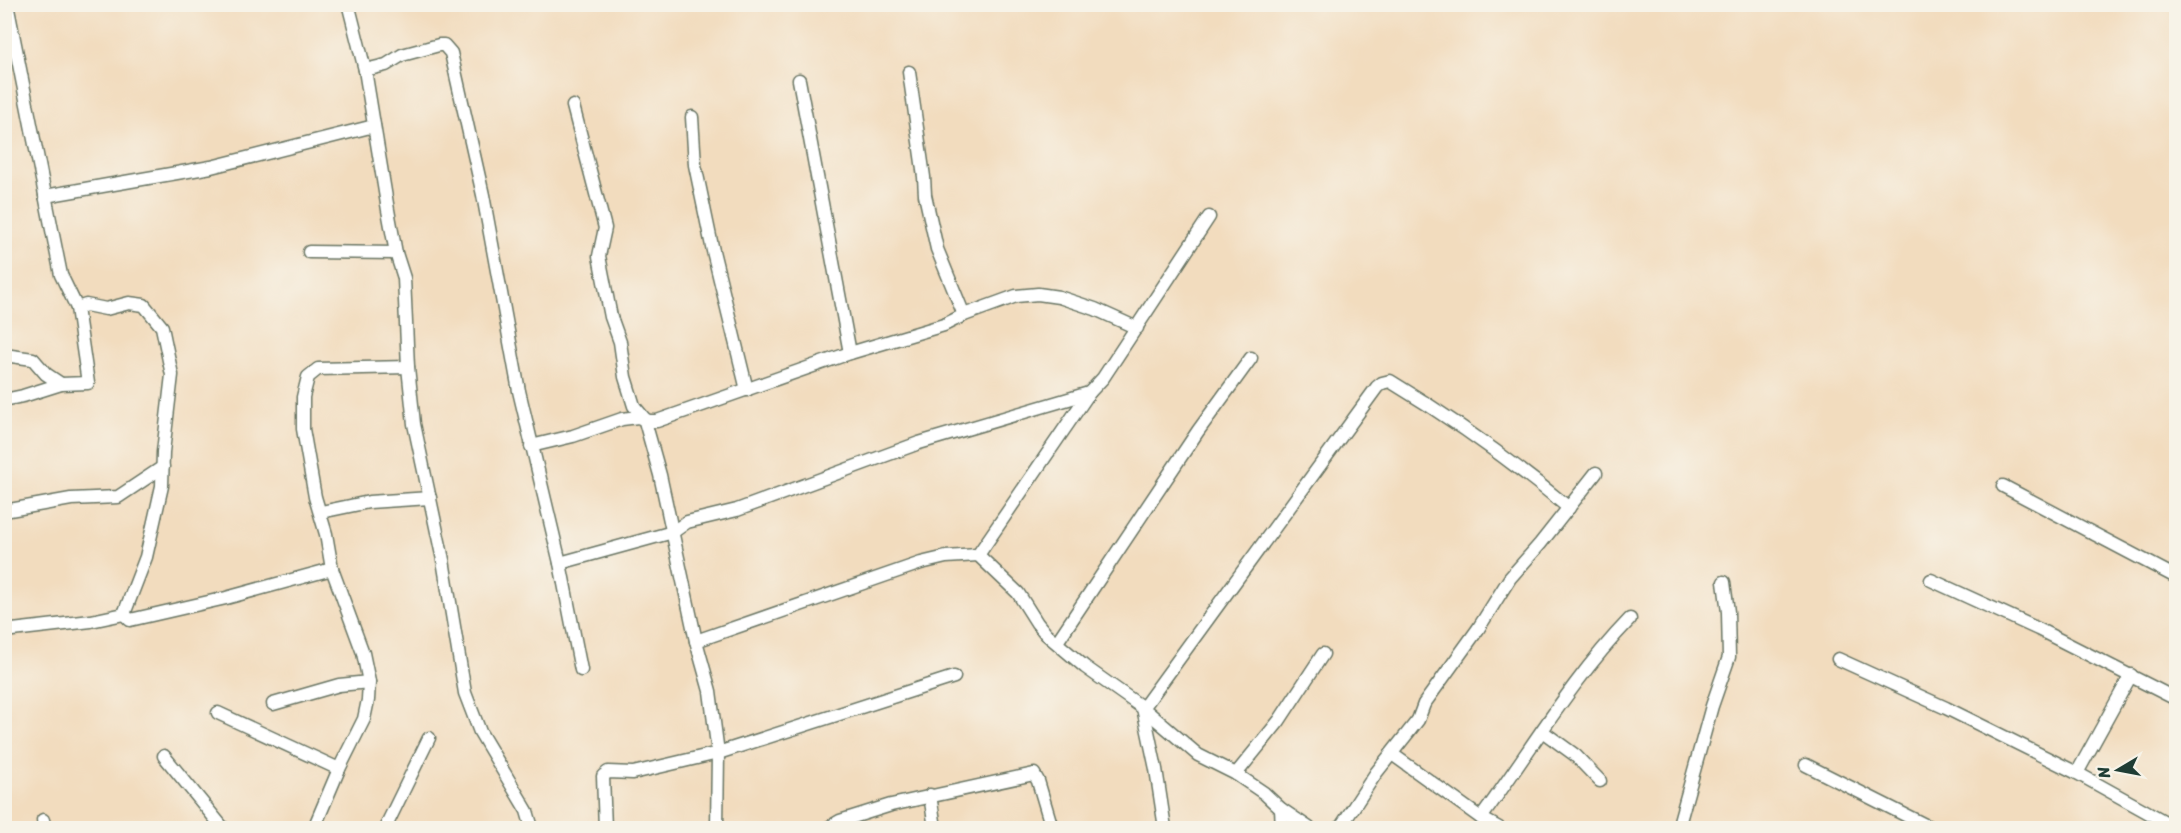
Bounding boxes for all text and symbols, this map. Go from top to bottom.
north arrow [2088,740,2148,800]
text: N [2088,764,2119,781]

